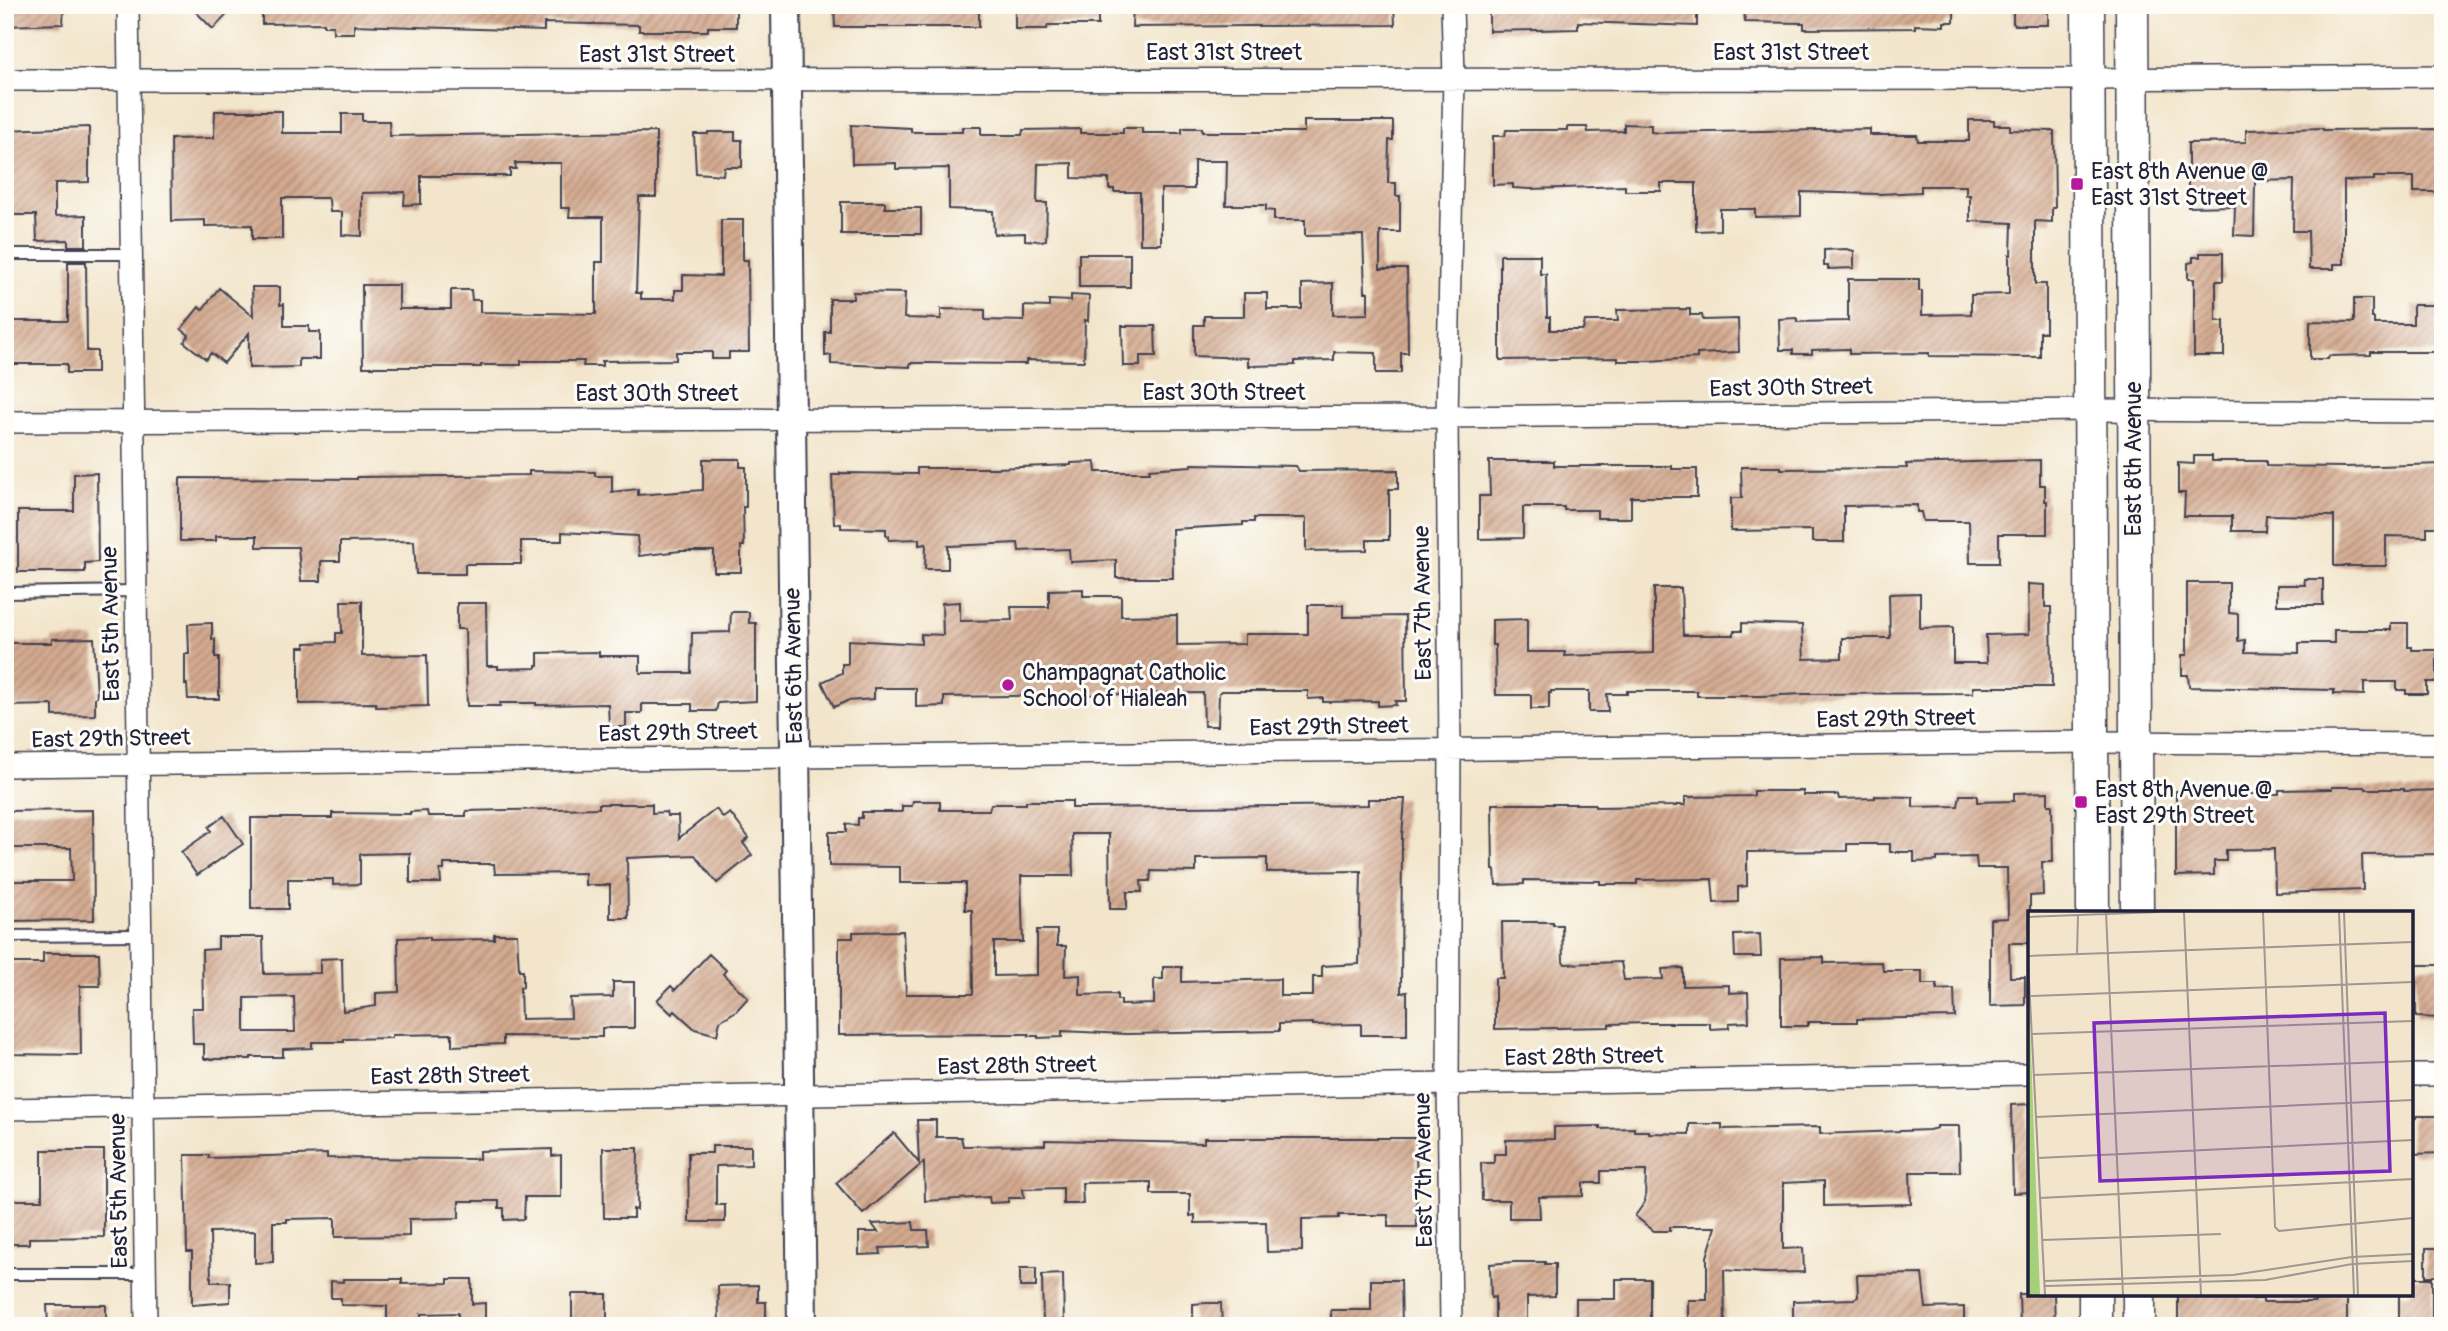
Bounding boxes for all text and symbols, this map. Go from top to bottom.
street label: East 31st Street [1146,38,1303,67]
street label: East 31st Street [1713,38,1870,67]
street label: East 31st Street [579,40,736,69]
place label: East 8th Avenue @ East 31st Street [2091,157,2269,212]
marker: East 8th Avenue @ East 31st Street [2069,176,2085,192]
street label: East 30th Street [1709,372,1874,403]
street label: East 30th Street [1142,378,1306,407]
street label: East 30th Street [575,379,739,408]
street label: East 8th Avenue [2119,381,2148,536]
street label: East 7th Avenue [1407,525,1438,681]
street label: East 5th Avenue [95,545,126,702]
street label: East 6th Avenue [778,587,809,744]
place label: Champagnat Catholic School of Hialeah [1022,658,1226,713]
marker: Champagnat Catholic School of Hialeah [1000,677,1016,693]
street label: East 29th Street [1816,703,1977,734]
street label: East 29th Street [1249,711,1410,742]
street label: East 29th Street [598,717,759,748]
street label: East 29th Street [31,723,192,754]
place label: East 8th Avenue @ East 29th Street [2095,775,2273,830]
marker: East 8th Avenue @ East 29th Street [2073,794,2089,810]
inset map [2028,911,2413,1296]
street label: East 28th Street [1504,1041,1665,1072]
street label: East 28th Street [937,1050,1098,1081]
street label: East 28th Street [370,1060,531,1091]
street label: East 7th Avenue [1408,1092,1439,1248]
street label: East 5th Avenue [103,1112,134,1269]

